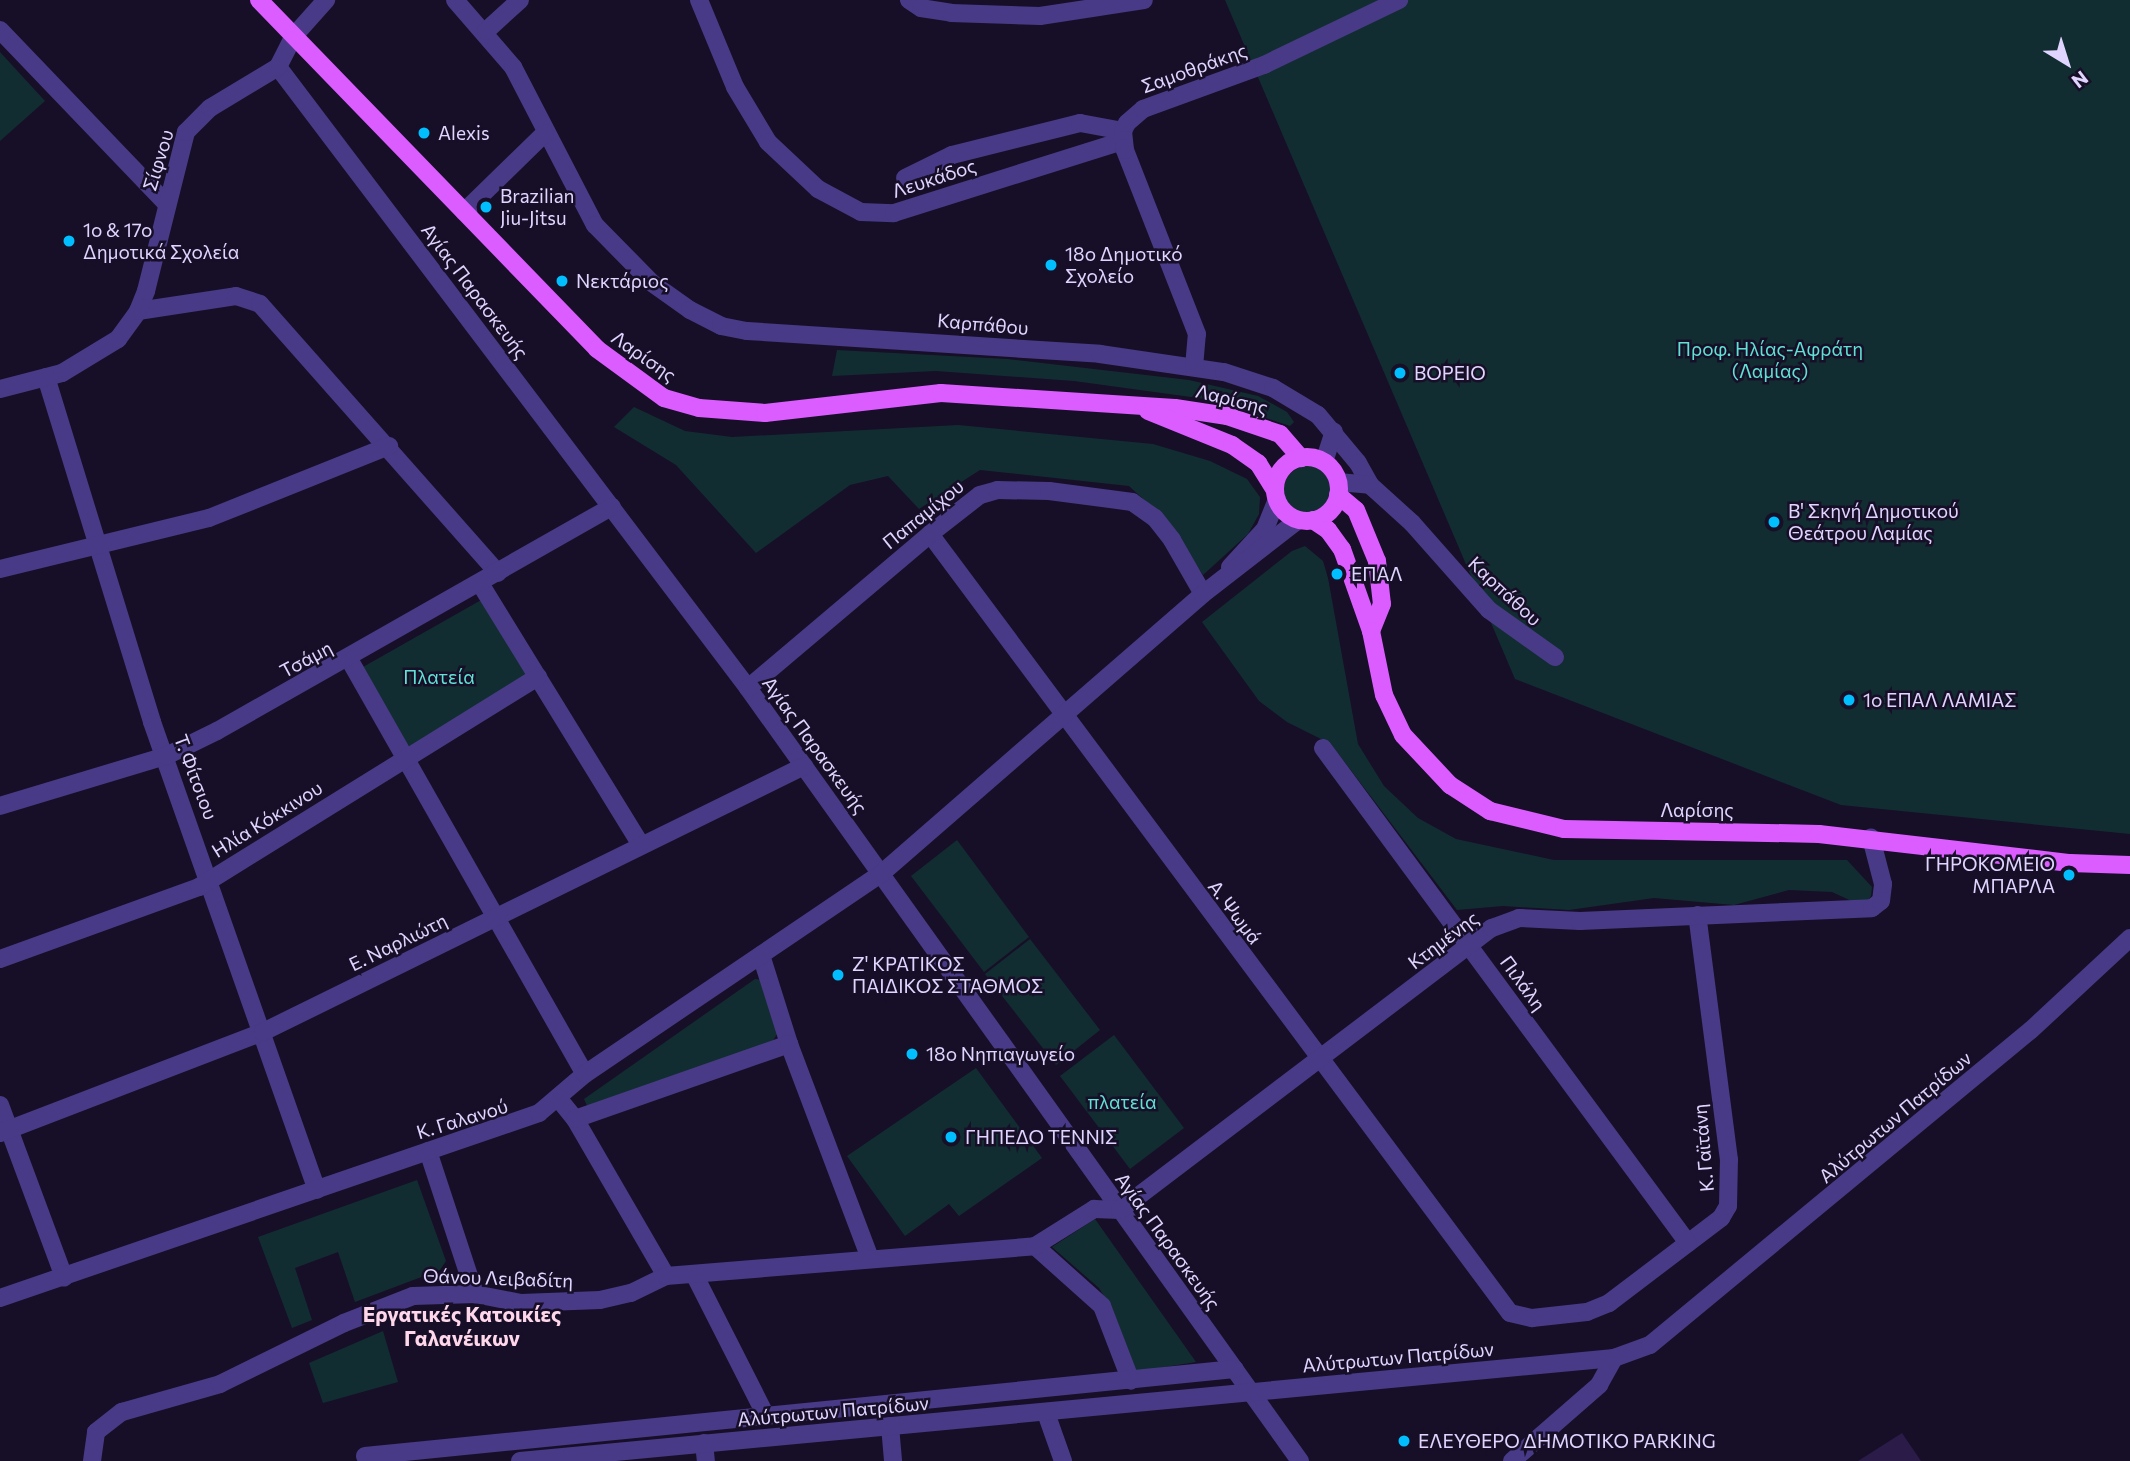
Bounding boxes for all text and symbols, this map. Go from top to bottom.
north arrow [2032,28,2102,98]
street label: Σαμοθράκης [1138,38,1250,98]
text: N [2068,66,2093,93]
place label: Alexis [438,122,490,144]
marker: Alexis [416,125,432,141]
street label: Σίφνου [138,127,178,193]
street label: Λευκάδος [889,154,979,202]
place label: Brazilian Jiu-Jitsu [500,185,574,229]
marker: Brazilian Jiu-Jitsu [478,199,494,215]
place label: 1ο & 17ο Δημοτικά Σχολεία [83,219,239,263]
street label: Αγίας Παρασκευής [417,219,533,363]
marker: 1ο & 17ο Δημοτικά Σχολεία [61,233,77,249]
place label: 18ο Δημοτικό Σχολείο [1065,243,1183,287]
marker: 18ο Δημοτικό Σχολείο [1043,257,1059,273]
place label: Νεκτάριος [576,270,669,292]
marker: Νεκτάριος [554,273,570,289]
street label: Καρπάθου [936,309,1030,339]
street label: Λαρίσης [607,326,681,386]
park label: Προφ. Ηλίας-Αφράτη (Λαμίας) [1677,338,1863,382]
place label: ΒΟΡΕΙΟ [1414,362,1486,384]
marker: ΒΟΡΕΙΟ [1392,365,1408,381]
street label: Λαρίσης [1194,379,1270,419]
street label: Παπαμίχου [878,474,968,554]
place label: Β' Σκηνή Δημοτικού Θεάτρου Λαμίας [1788,500,1959,544]
marker: Β' Σκηνή Δημοτικού Θεάτρου Λαμίας [1766,514,1782,530]
street label: Καρπάθου [1464,551,1546,631]
place label: ΕΠΑΛ [1351,563,1403,585]
marker: ΕΠΑΛ [1329,566,1345,582]
street label: Τσάμη [276,636,336,682]
park label: Πλατεία [403,666,475,688]
street label: Αγίας Παρασκευής [758,672,872,818]
place label: 1ο ΕΠΑΛ ΛΑΜΙΑΣ [1863,689,2016,711]
marker: 1ο ΕΠΑΛ ΛΑΜΙΑΣ [1841,692,1857,708]
street label: Τ. Φίτσιου [169,731,223,823]
street label: Ηλία Κόκκινου [208,776,326,862]
street label: Λαρίσης [1660,799,1734,821]
place label: ΓΗΡΟΚΟΜΕΙΟ ΜΠΑΡΛΑ [1925,853,2055,897]
marker: ΓΗΡΟΚΟΜΕΙΟ ΜΠΑΡΛΑ [2061,867,2077,883]
street label: Α. Ψωμά [1204,876,1266,948]
street label: Κτημένης [1403,906,1483,974]
street label: Ε. Ναρλιώτη [345,908,451,976]
street label: Πιλάλη [1495,951,1551,1015]
place label: Ζ' ΚΡΑΤΙΚΟΣ ΠΑΙΔΙΚΟΣ ΣΤΑΘΜΟΣ [852,953,1043,997]
marker: Ζ' ΚΡΑΤΙΚΟΣ ΠΑΙΔΙΚΟΣ ΣΤΑΘΜΟΣ [830,967,846,983]
place label: 18ο Νηπιαγωγείο [926,1043,1075,1065]
marker: 18ο Νηπιαγωγείο [904,1046,920,1062]
street label: Αλύτρωτων Πατρίδων [1814,1047,1976,1187]
park label: πλατεία [1087,1091,1157,1113]
street label: Κ. Γαλανού [413,1094,511,1144]
street label: Κ. Γαϊτάνη [1688,1103,1718,1193]
place label: ΓΗΠΕΔΟ ΤΕΝΝΙΣ [965,1126,1117,1148]
marker: ΓΗΠΕΔΟ ΤΕΝΝΙΣ [943,1129,959,1145]
street label: Αγίας Παρασκευής [1111,1168,1225,1314]
street label: Θάνου Λειβαδίτη [423,1264,573,1292]
district label: Εργατικές Κατοικίες Γαλανέικων [363,1301,561,1351]
street label: Αλύτρωτων Πατρίδων [1301,1337,1495,1377]
street label: Αλύτρωτων Πατρίδων [736,1391,930,1431]
place label: ΕΛΕΥΘΕΡΟ ΔΗΜΟΤΙΚΟ PARKING [1418,1430,1716,1452]
marker: ΕΛΕΥΘΕΡΟ ΔΗΜΟΤΙΚΟ PARKING [1396,1433,1412,1449]

